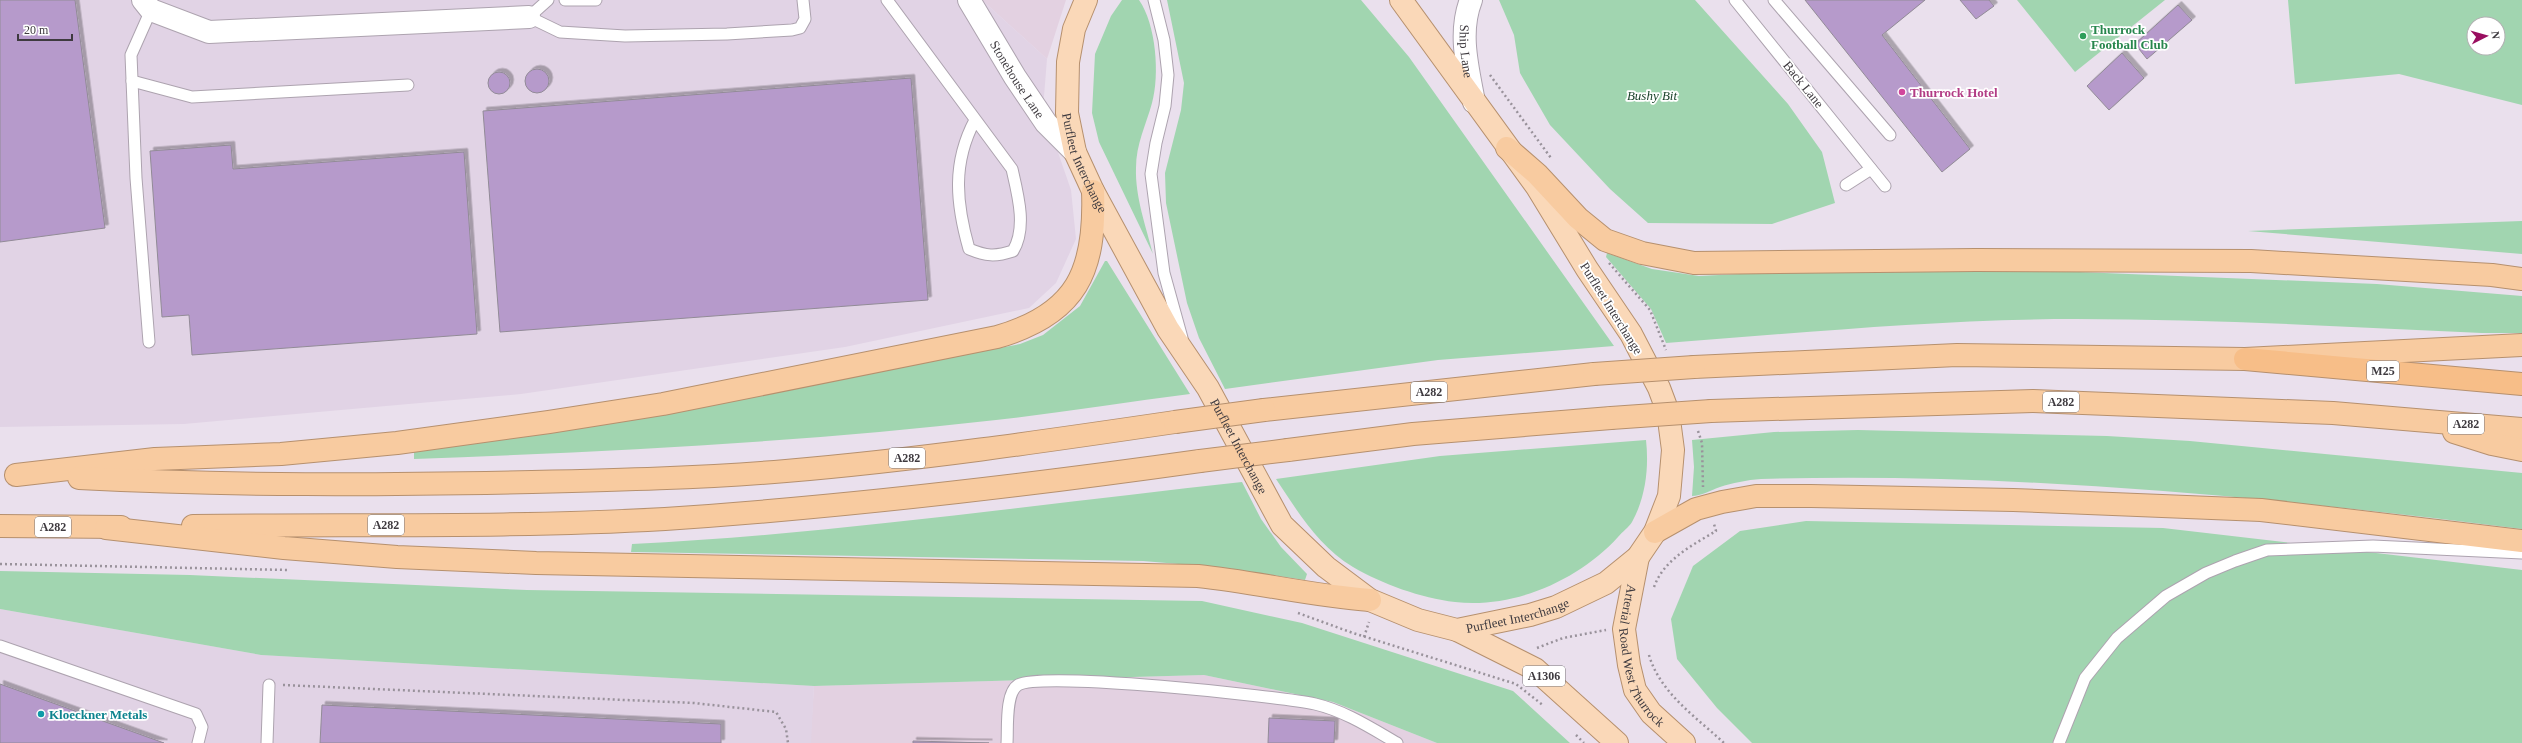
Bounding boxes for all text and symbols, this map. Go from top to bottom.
scale bar [18,16,72,42]
north arrow [2466,16,2506,56]
place label: Thurrock Football Club [2091,22,2168,52]
text: 20 m [24,23,49,37]
street label: Ship Lane [1457,24,1476,79]
text: N [2490,30,2502,40]
marker: Thurrock Football Club [2078,31,2088,41]
street label: Stonehouse Lane [987,38,1048,121]
street label: Back Lane [1780,58,1827,111]
place label: Thurrock Hotel [1910,85,1998,100]
marker: Thurrock Hotel [1897,87,1907,97]
park label: Bushy Bit [1627,88,1677,103]
street label: Purfleet Interchange [1059,112,1110,215]
street label: Purfleet Interchange [1577,259,1646,357]
road number: M25 [2367,361,2399,381]
road number: A282 [1411,382,1447,402]
road number: A282 [2043,392,2079,412]
street label: Purfleet Interchange [1207,396,1271,497]
road number: A282 [2448,414,2484,434]
road number: A282 [889,448,925,468]
road number: A282 [368,515,404,535]
road number: A282 [35,517,71,537]
street label: Arterial Road West Thurrock [1616,583,1668,730]
street label: Purfleet Interchange [1465,595,1572,636]
road number: A1306 [1523,666,1565,686]
place label: Kloeckner Metals [49,707,147,722]
marker: Kloeckner Metals [36,709,46,719]

